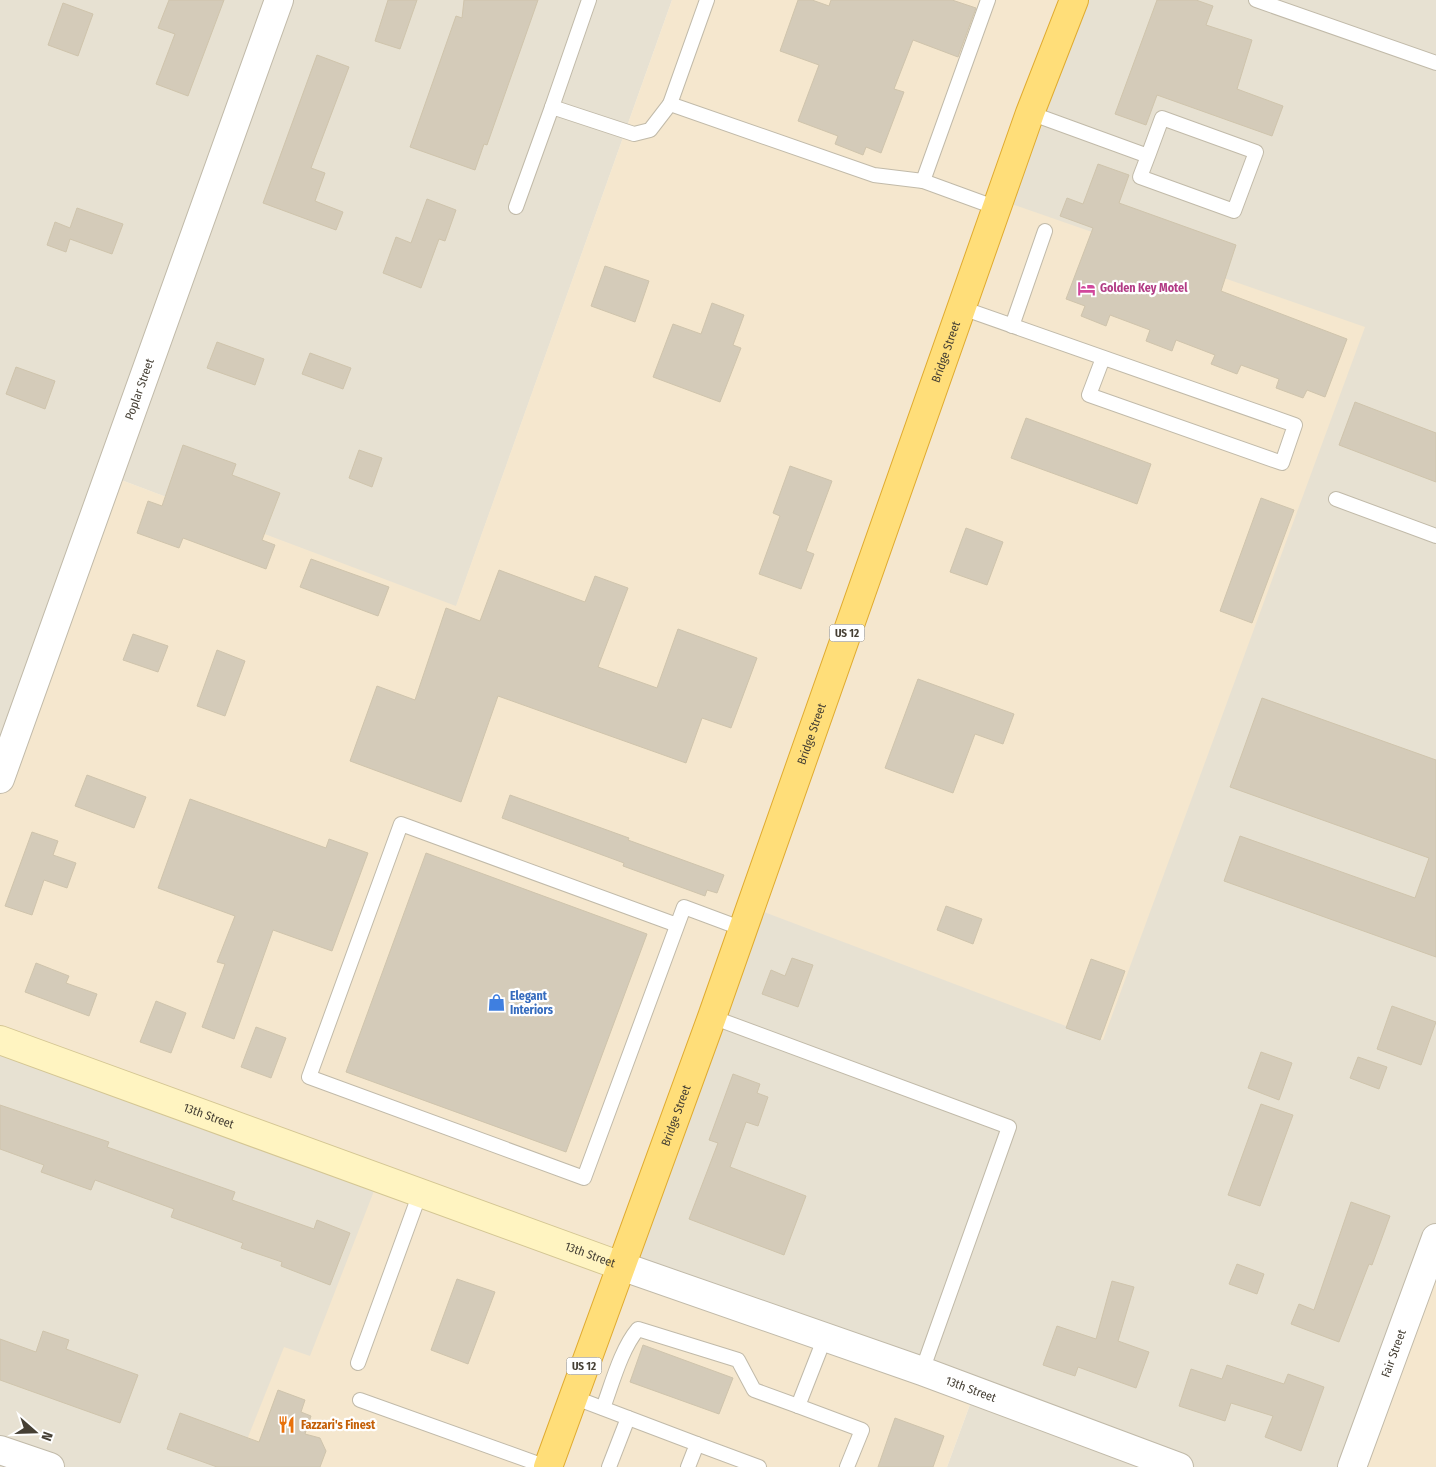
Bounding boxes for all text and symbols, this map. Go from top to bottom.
hotel icon: Golden Key Motel [1076,278,1096,298]
place label: Golden Key Motel [1100,281,1188,295]
street label: Bridge Street [929,319,963,384]
street label: Poplar Street [122,357,157,422]
road number: US 12 [830,624,864,641]
street label: Bridge Street [794,701,829,766]
place label: Elegant Interiors [510,989,554,1017]
shop icon: Elegant Interiors [486,993,506,1013]
street label: Bridge Street [659,1083,694,1148]
street label: 13th Street [181,1100,236,1132]
street label: 13th Street [563,1239,617,1270]
street label: Fair Street [1378,1327,1409,1379]
road number: US 12 [566,1358,602,1374]
street label: 13th Street [944,1373,998,1405]
north arrow [10,1407,60,1457]
restaurant icon: Fazzari's Finest [277,1415,297,1435]
place label: Fazzari's Finest [301,1418,376,1432]
text: N [37,1429,56,1443]

